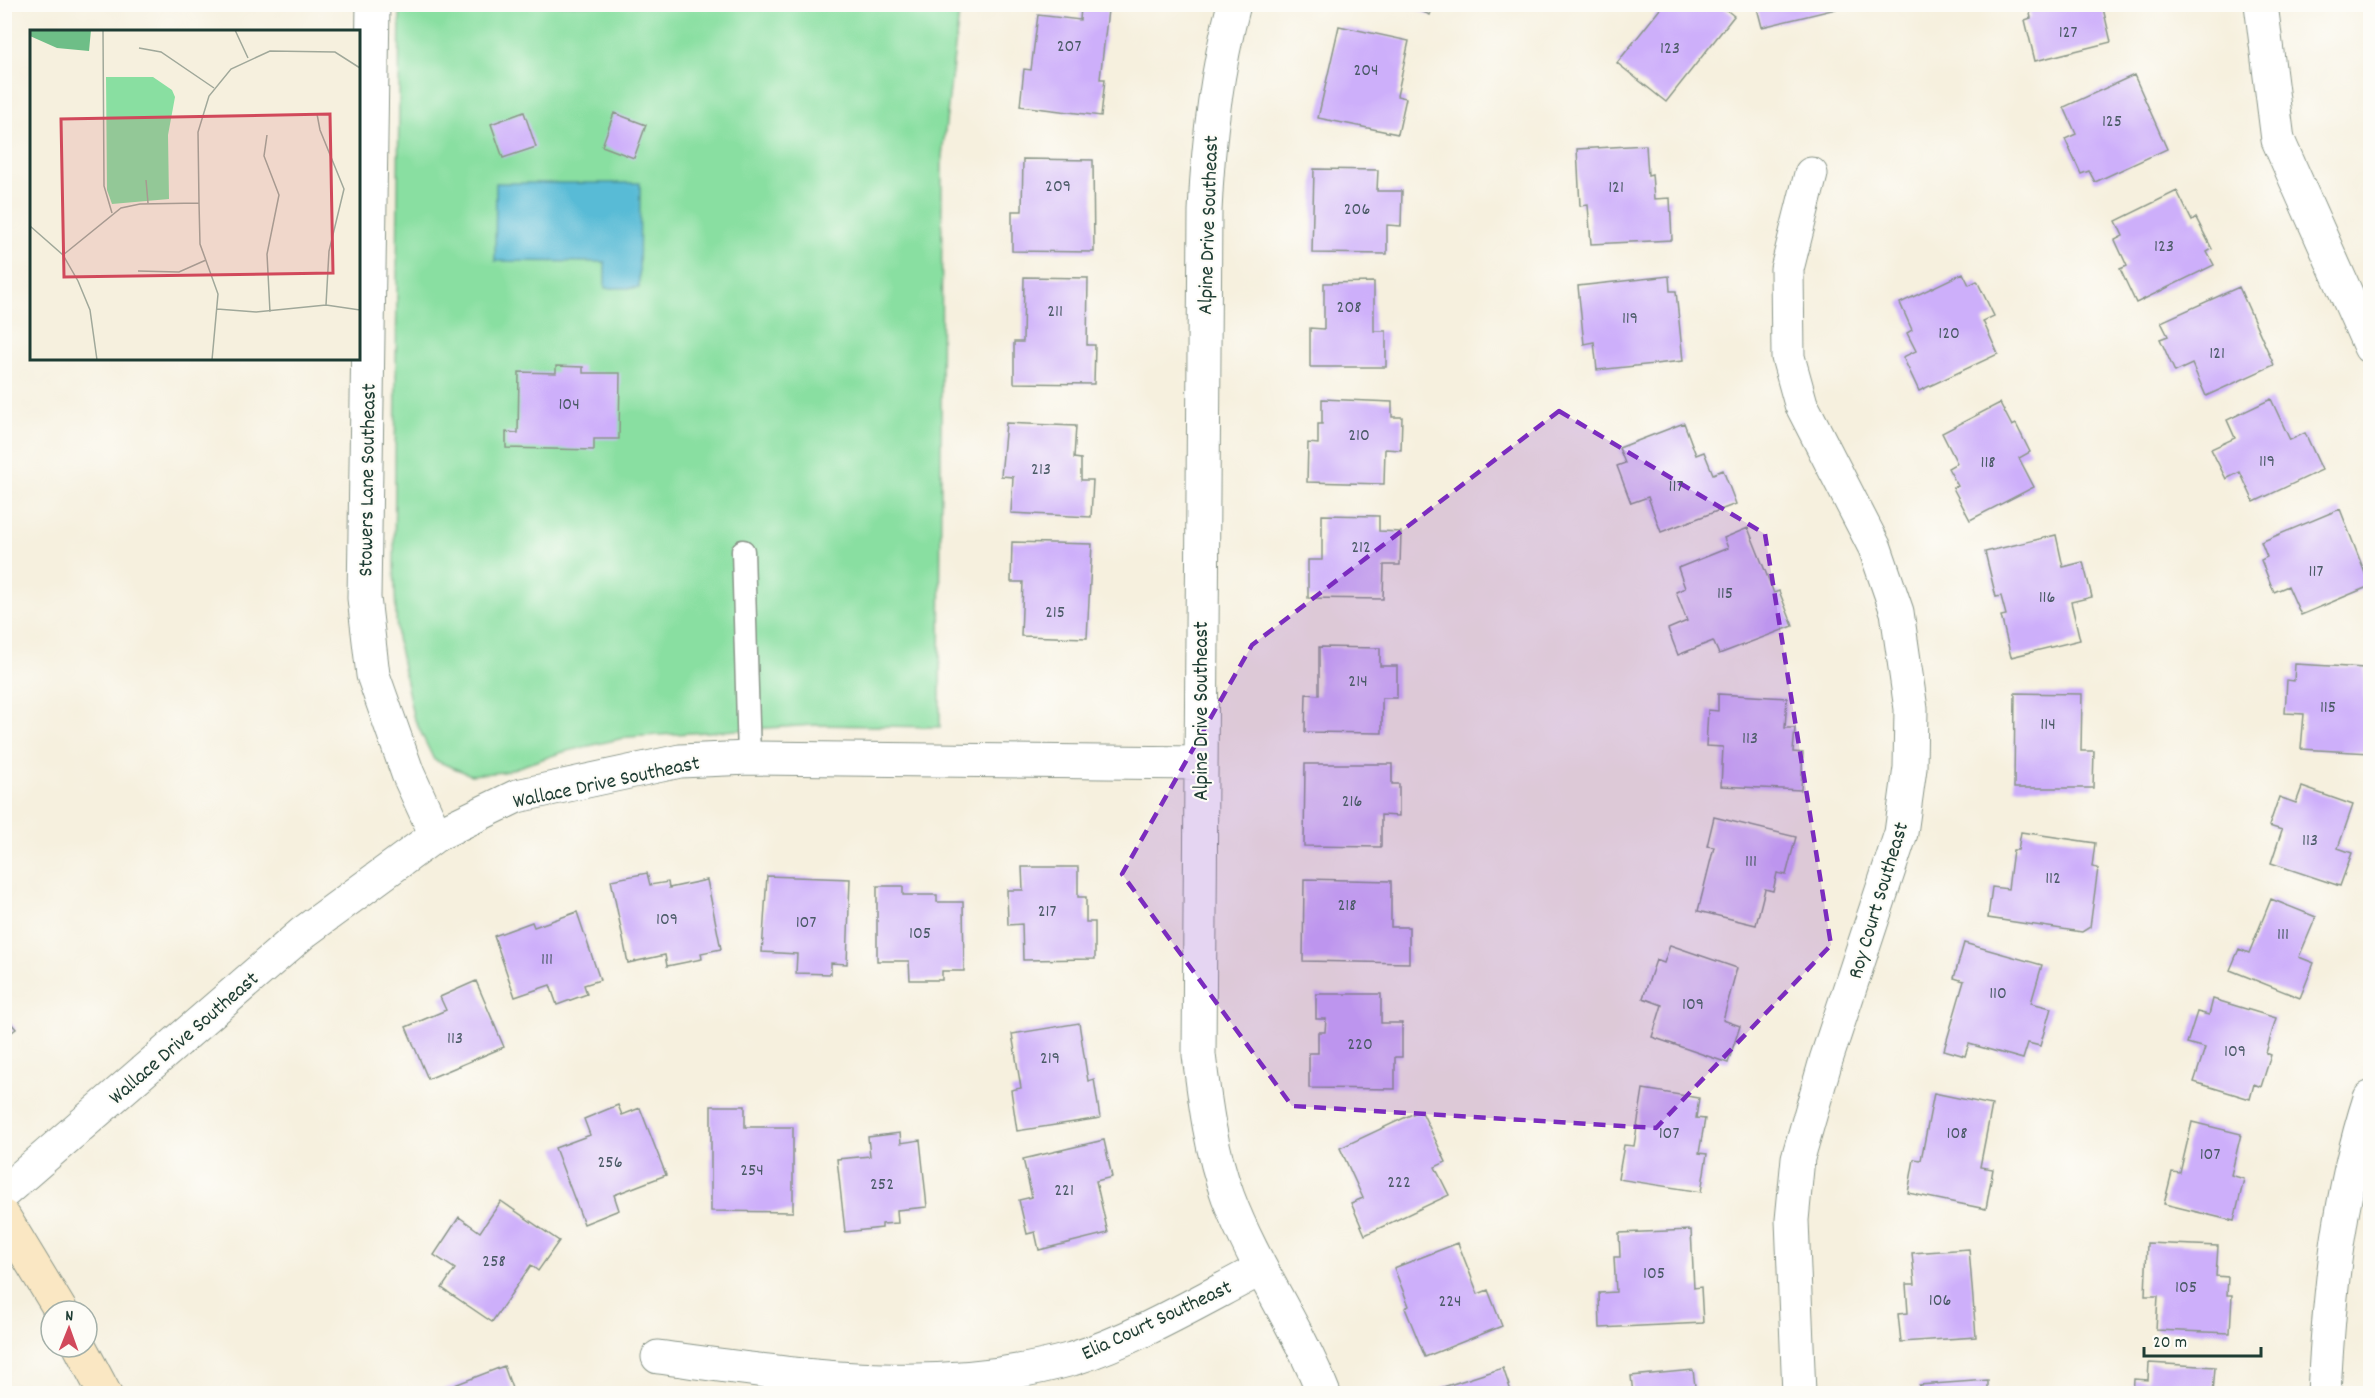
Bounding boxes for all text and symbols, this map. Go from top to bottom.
house number: 127 [2059,21,2077,46]
inset map [30,30,360,360]
house number: 207 [1057,35,1081,60]
house number: 123 [1660,37,1680,62]
house number: 204 [1353,59,1379,84]
house number: 125 [2102,110,2122,135]
street label: Alpine Drive Southeast [1192,135,1228,315]
house number: 209 [1045,175,1071,200]
house number: 121 [1608,176,1624,201]
house number: 206 [1344,198,1370,223]
house number: 123 [2154,235,2174,260]
house number: 208 [1337,296,1361,321]
house number: 211 [1047,300,1063,325]
house number: 119 [1622,307,1638,332]
house number: 120 [1938,322,1960,347]
house number: 121 [2209,342,2225,367]
street label: Stowers Lane Southeast [352,383,386,577]
house number: 104 [558,393,580,418]
house number: 210 [1348,424,1370,449]
house number: 119 [2259,450,2275,475]
house number: 118 [1980,451,1996,476]
house number: 213 [1031,458,1051,483]
house number: 117 [1669,475,1683,500]
house number: 212 [1351,536,1371,561]
house number: 117 [2309,560,2323,585]
house number: 115 [1717,582,1733,607]
house number: 116 [2039,586,2055,611]
house number: 215 [1045,601,1065,626]
street label: Alpine Drive Southeast [1188,621,1218,801]
house number: 214 [1348,670,1368,695]
house number: 115 [2320,696,2336,721]
house number: 114 [2040,713,2056,738]
house number: 113 [1742,727,1758,752]
street label: Wallace Drive Southeast [510,749,703,818]
house number: 216 [1342,790,1362,815]
street label: Roy Court Southeast [1842,818,1918,983]
house number: 113 [2302,829,2318,854]
house number: 111 [1745,850,1757,875]
house number: 112 [2045,867,2061,892]
house number: 218 [1337,894,1357,919]
house number: 217 [1038,900,1056,925]
house number: 109 [656,908,678,933]
house number: 107 [796,911,816,936]
house number: 105 [909,922,931,947]
house number: 111 [2277,923,2289,948]
house number: 111 [541,948,553,973]
street label: Wallace Drive Southeast [103,965,267,1113]
house number: 110 [1989,982,2007,1007]
house number: 109 [1682,993,1704,1018]
house number: 113 [447,1027,463,1052]
house number: 220 [1347,1033,1373,1058]
house number: 109 [2224,1040,2246,1065]
house number: 219 [1040,1047,1060,1072]
house number: 107 [1659,1122,1679,1147]
house number: 108 [1947,1122,1967,1147]
house number: 107 [2200,1143,2220,1168]
house number: 256 [597,1151,623,1176]
house number: 254 [740,1159,764,1184]
house number: 222 [1387,1171,1411,1196]
house number: 252 [870,1173,894,1198]
house number: 221 [1054,1179,1074,1204]
house number: 258 [482,1250,506,1275]
house number: 105 [1643,1262,1665,1287]
street label: Elia Court Southeast [1077,1274,1238,1370]
house number: 105 [2175,1276,2197,1301]
house number: 106 [1929,1289,1951,1314]
house number: 224 [1438,1290,1462,1315]
north arrow [39,1299,99,1359]
text: N [65,1305,73,1328]
scale bar [2144,1320,2261,1358]
text: 20 m [2153,1331,2187,1356]

